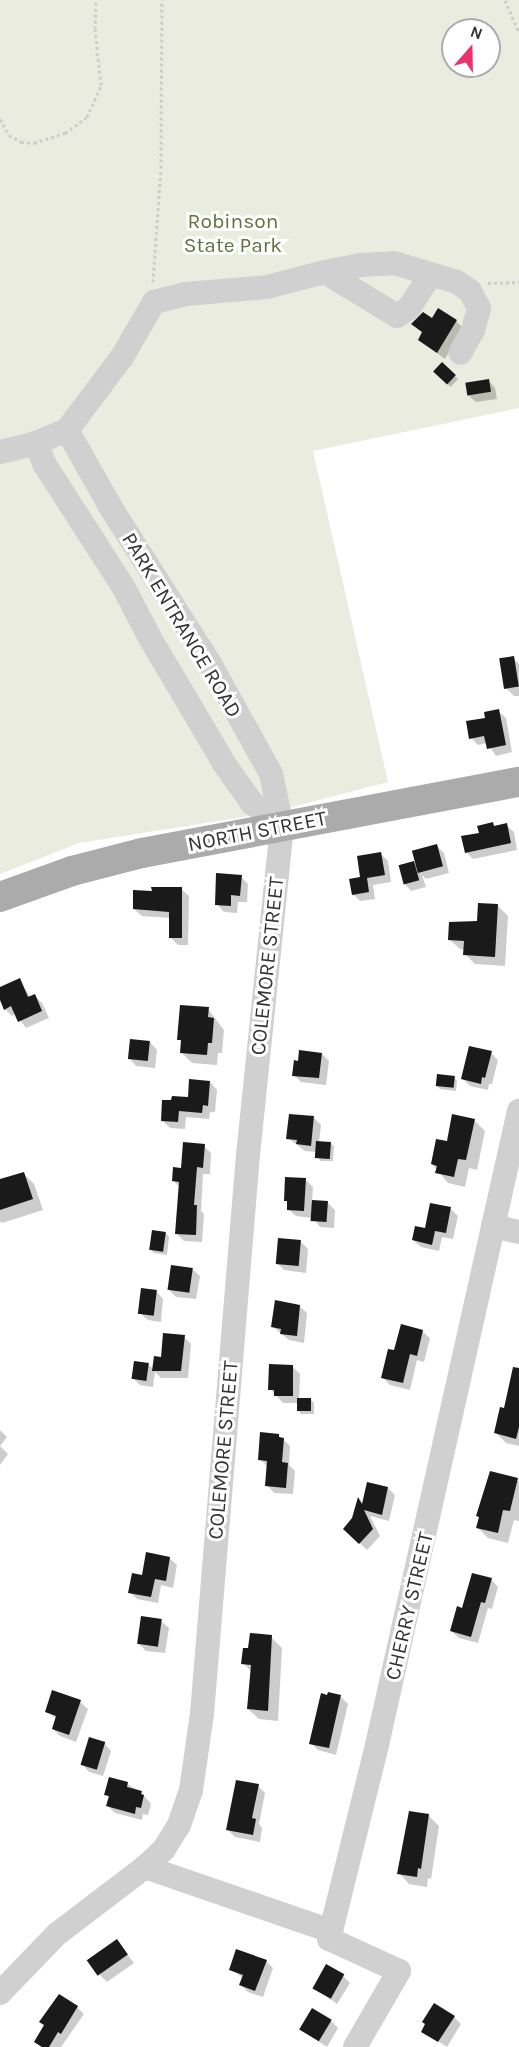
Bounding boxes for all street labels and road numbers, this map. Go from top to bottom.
street label: PARK ENTRANCE ROAD [117,528,247,722]
street label: NORTH STREET [186,805,328,857]
street label: COLEMORE STREET [245,876,289,1056]
street label: COLEMORE STREET [203,1360,243,1540]
street label: CHERRY STREET [380,1530,438,1682]

